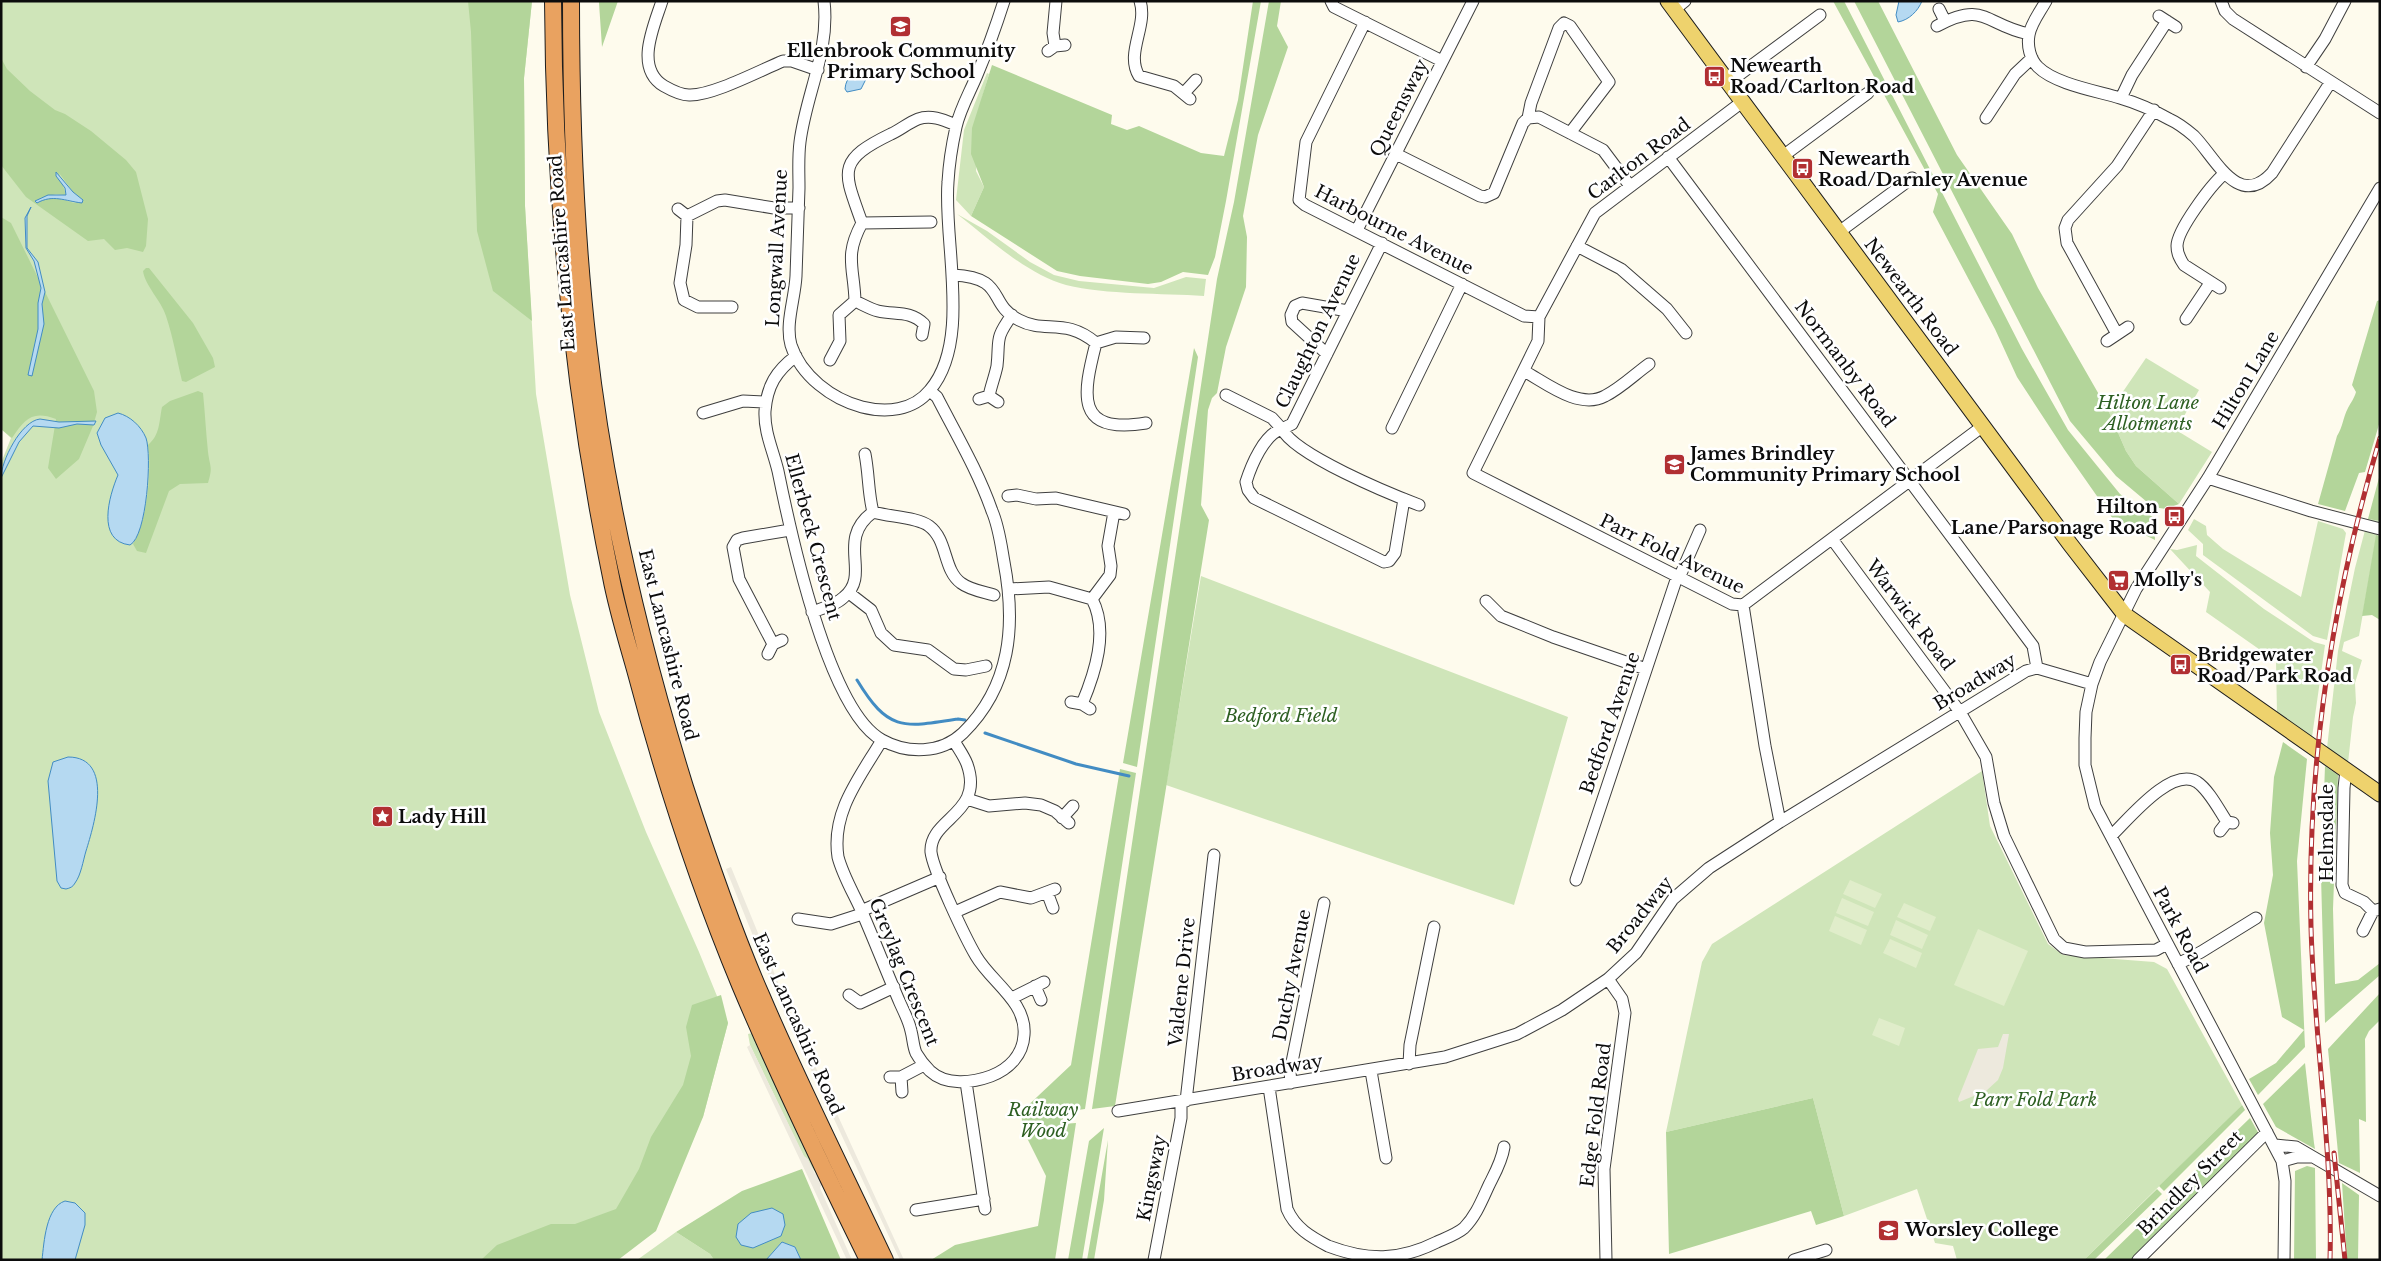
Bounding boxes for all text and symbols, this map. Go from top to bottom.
school or university icon: Ellenbrook Community Primary School [889,14,913,38]
place label: Ellenbrook Community Primary School [787,40,1016,83]
street label: Queensway [1365,55,1433,160]
place label: Newearth Road/Carlton Road [1730,55,1915,98]
bus stop icon: Newearth Road/Carlton Road [1702,64,1726,88]
street label: Carlton Road [1583,113,1695,205]
place label: Newearth Road/Darnley Avenue [1818,148,2028,191]
street label: East Lancashire Road [544,154,580,352]
bus stop icon: Newearth Road/Darnley Avenue [1790,157,1814,181]
street label: Longwall Avenue [762,169,792,327]
street label: Harbourne Avenue [1311,180,1477,280]
street label: Newearth Road [1860,234,1962,360]
street label: Claughton Avenue [1271,250,1365,412]
street label: Normanby Road [1790,296,1900,432]
street label: Hilton Lane [2208,327,2284,433]
park label: Hilton Lane Allotments [2096,392,2199,435]
place label: James Brindley Community Primary School [1686,443,1961,486]
street label: Ellerbeck Crescent [780,451,846,623]
school or university icon: James Brindley Community Primary School [1662,452,1686,476]
place label: Hilton Lane/Parsonage Road [1951,496,2159,539]
bus stop icon: Hilton Lane/Parsonage Road [2162,505,2186,529]
street label: Parr Fold Avenue [1596,509,1748,599]
street label: East Lancashire Road [634,547,702,743]
street label: Warwick Road [1861,554,1959,675]
supermarket icon: Molly's [2106,568,2130,592]
place label: Molly's [2134,569,2202,591]
place label: Bridgewater Road/Park Road [2197,644,2353,687]
street label: Bedford Avenue [1575,649,1645,797]
street label: Broadway [1930,649,2021,715]
bus stop icon: Bridgewater Road/Park Road [2169,653,2193,677]
park label: Bedford Field [1223,705,1338,727]
street label: Helmsdale [2316,784,2338,882]
place icon: Lady Hill [370,805,394,829]
place label: Lady Hill [398,806,487,828]
street label: Broadway [1602,872,1678,958]
street label: Park Road [2148,883,2212,977]
street label: Greylag Crescent [864,895,944,1049]
street label: Duchy Avenue [1268,907,1316,1043]
street label: Valdene Drive [1164,916,1200,1049]
street label: East Lancashire Road [748,930,848,1118]
street label: Edge Fold Road [1576,1041,1616,1189]
street label: Broadway [1230,1050,1325,1086]
park label: Parr Fold Park [1972,1089,2097,1111]
park label: Railway Wood [1007,1099,1079,1142]
street label: Brindley Street [2133,1126,2247,1240]
street label: Kingsway [1133,1132,1171,1223]
school or university icon: Worsley College [1877,1218,1901,1242]
place label: Worsley College [1904,1219,2059,1241]

